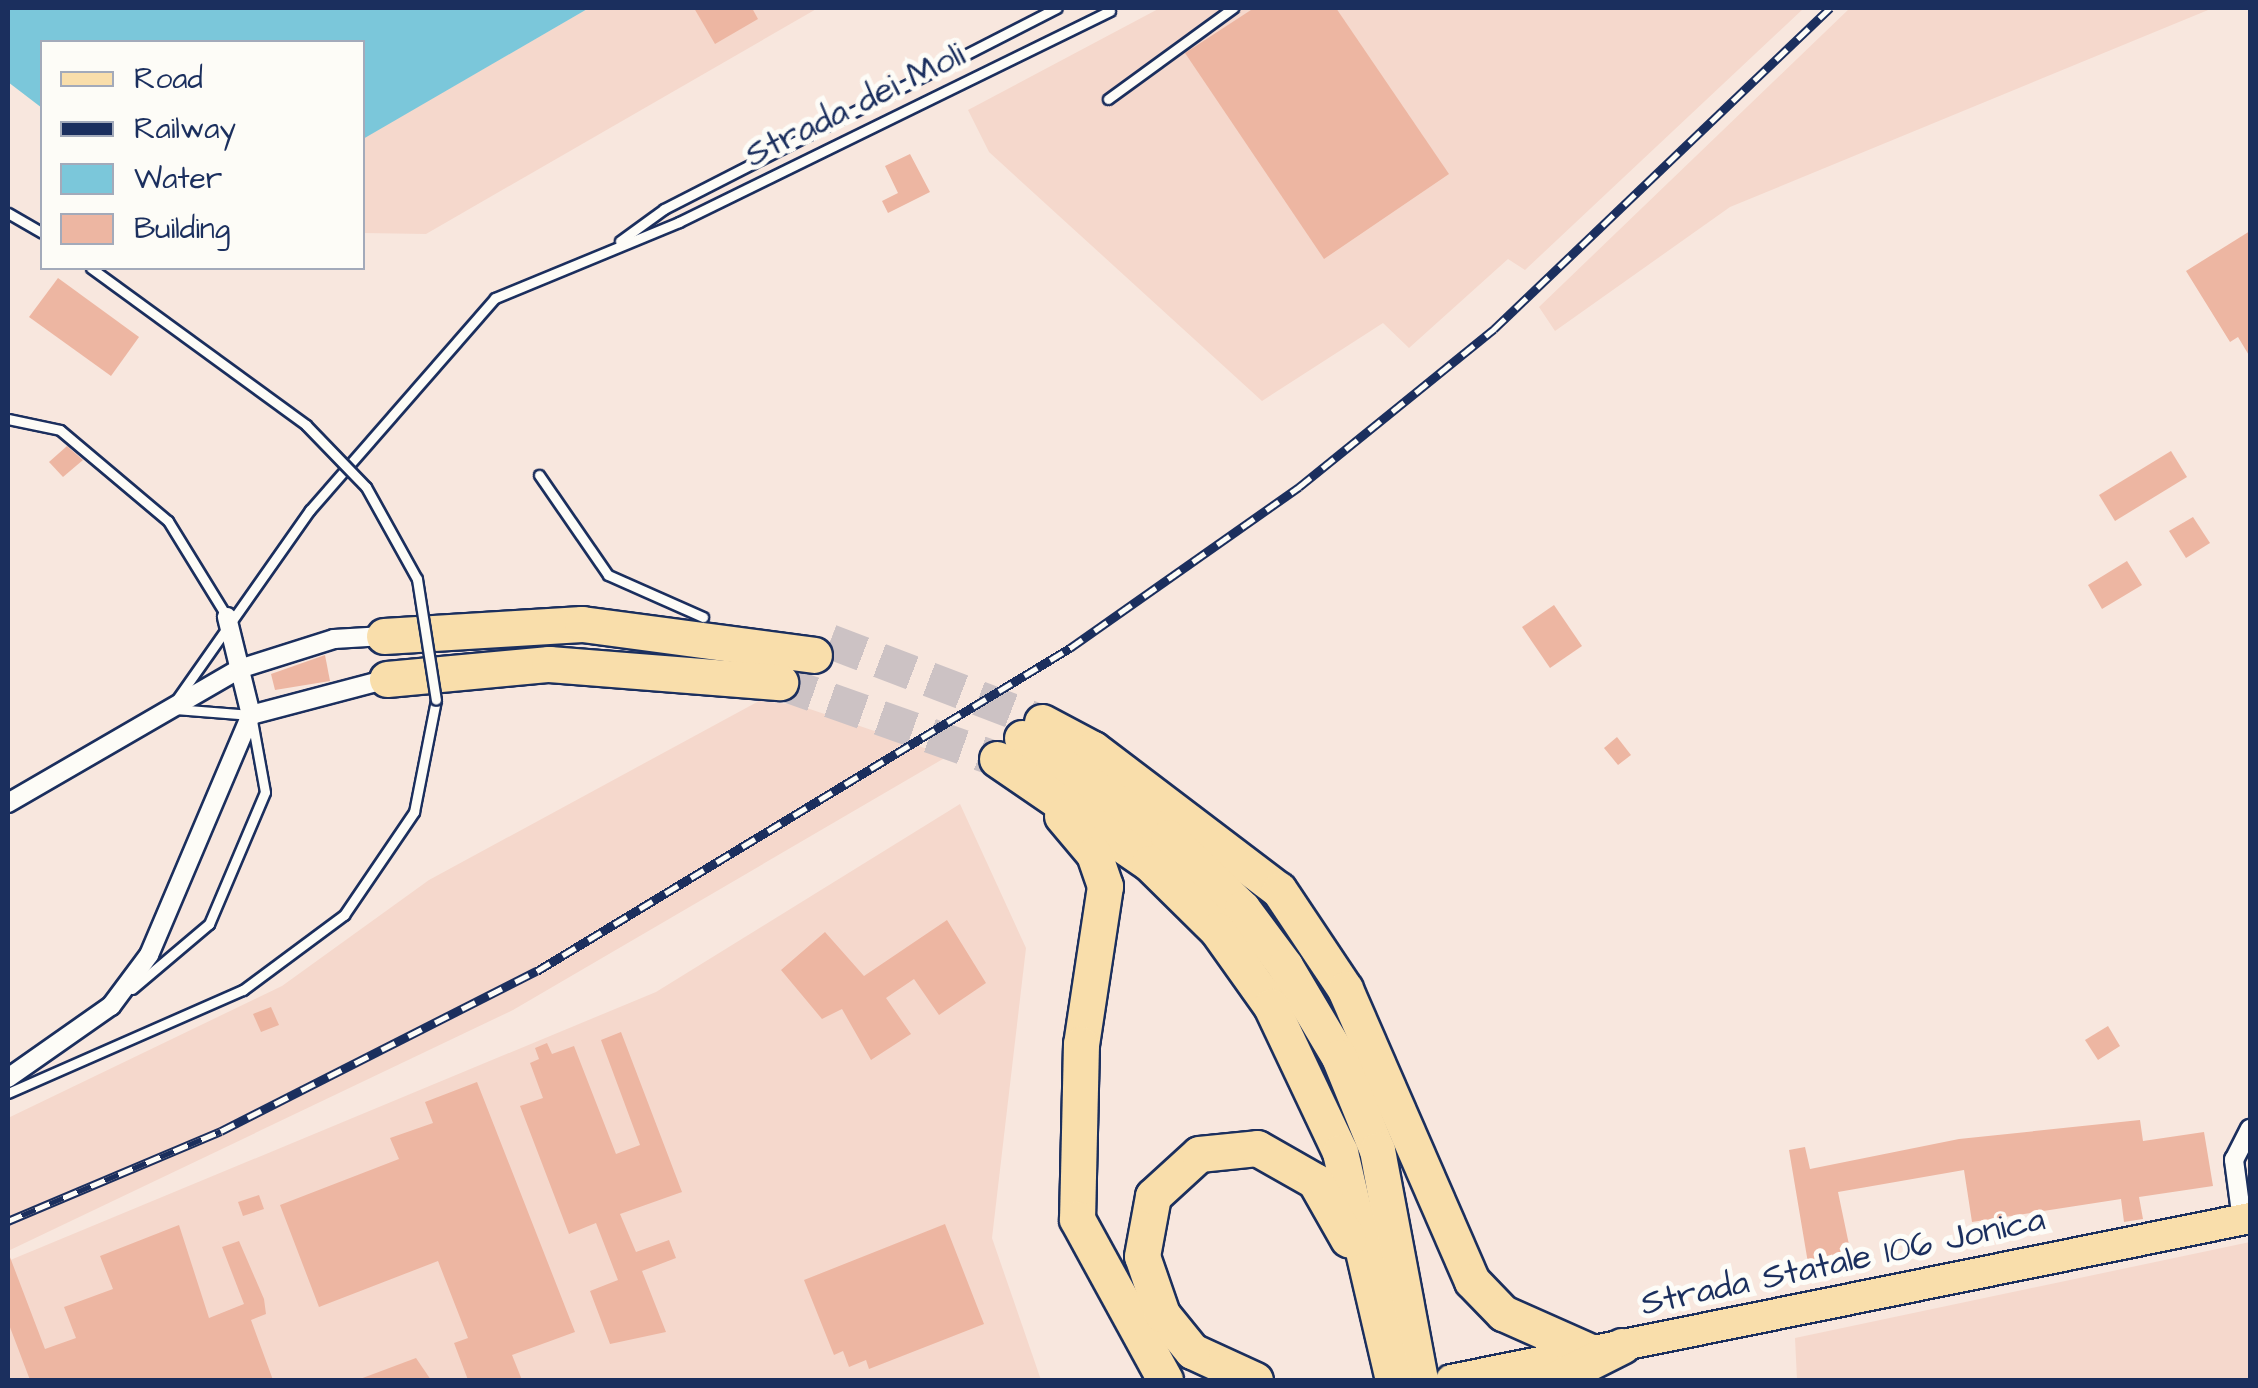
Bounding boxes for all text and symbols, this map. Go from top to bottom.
street label: Strada dei Moli [738,34,972,176]
legend [40,40,365,270]
text: Road [134,58,203,100]
text: Railway [134,108,236,150]
text: Water [134,158,222,200]
text: Building [134,208,230,250]
street label: Strada Statale 106 Jonica [1637,1199,2049,1325]

